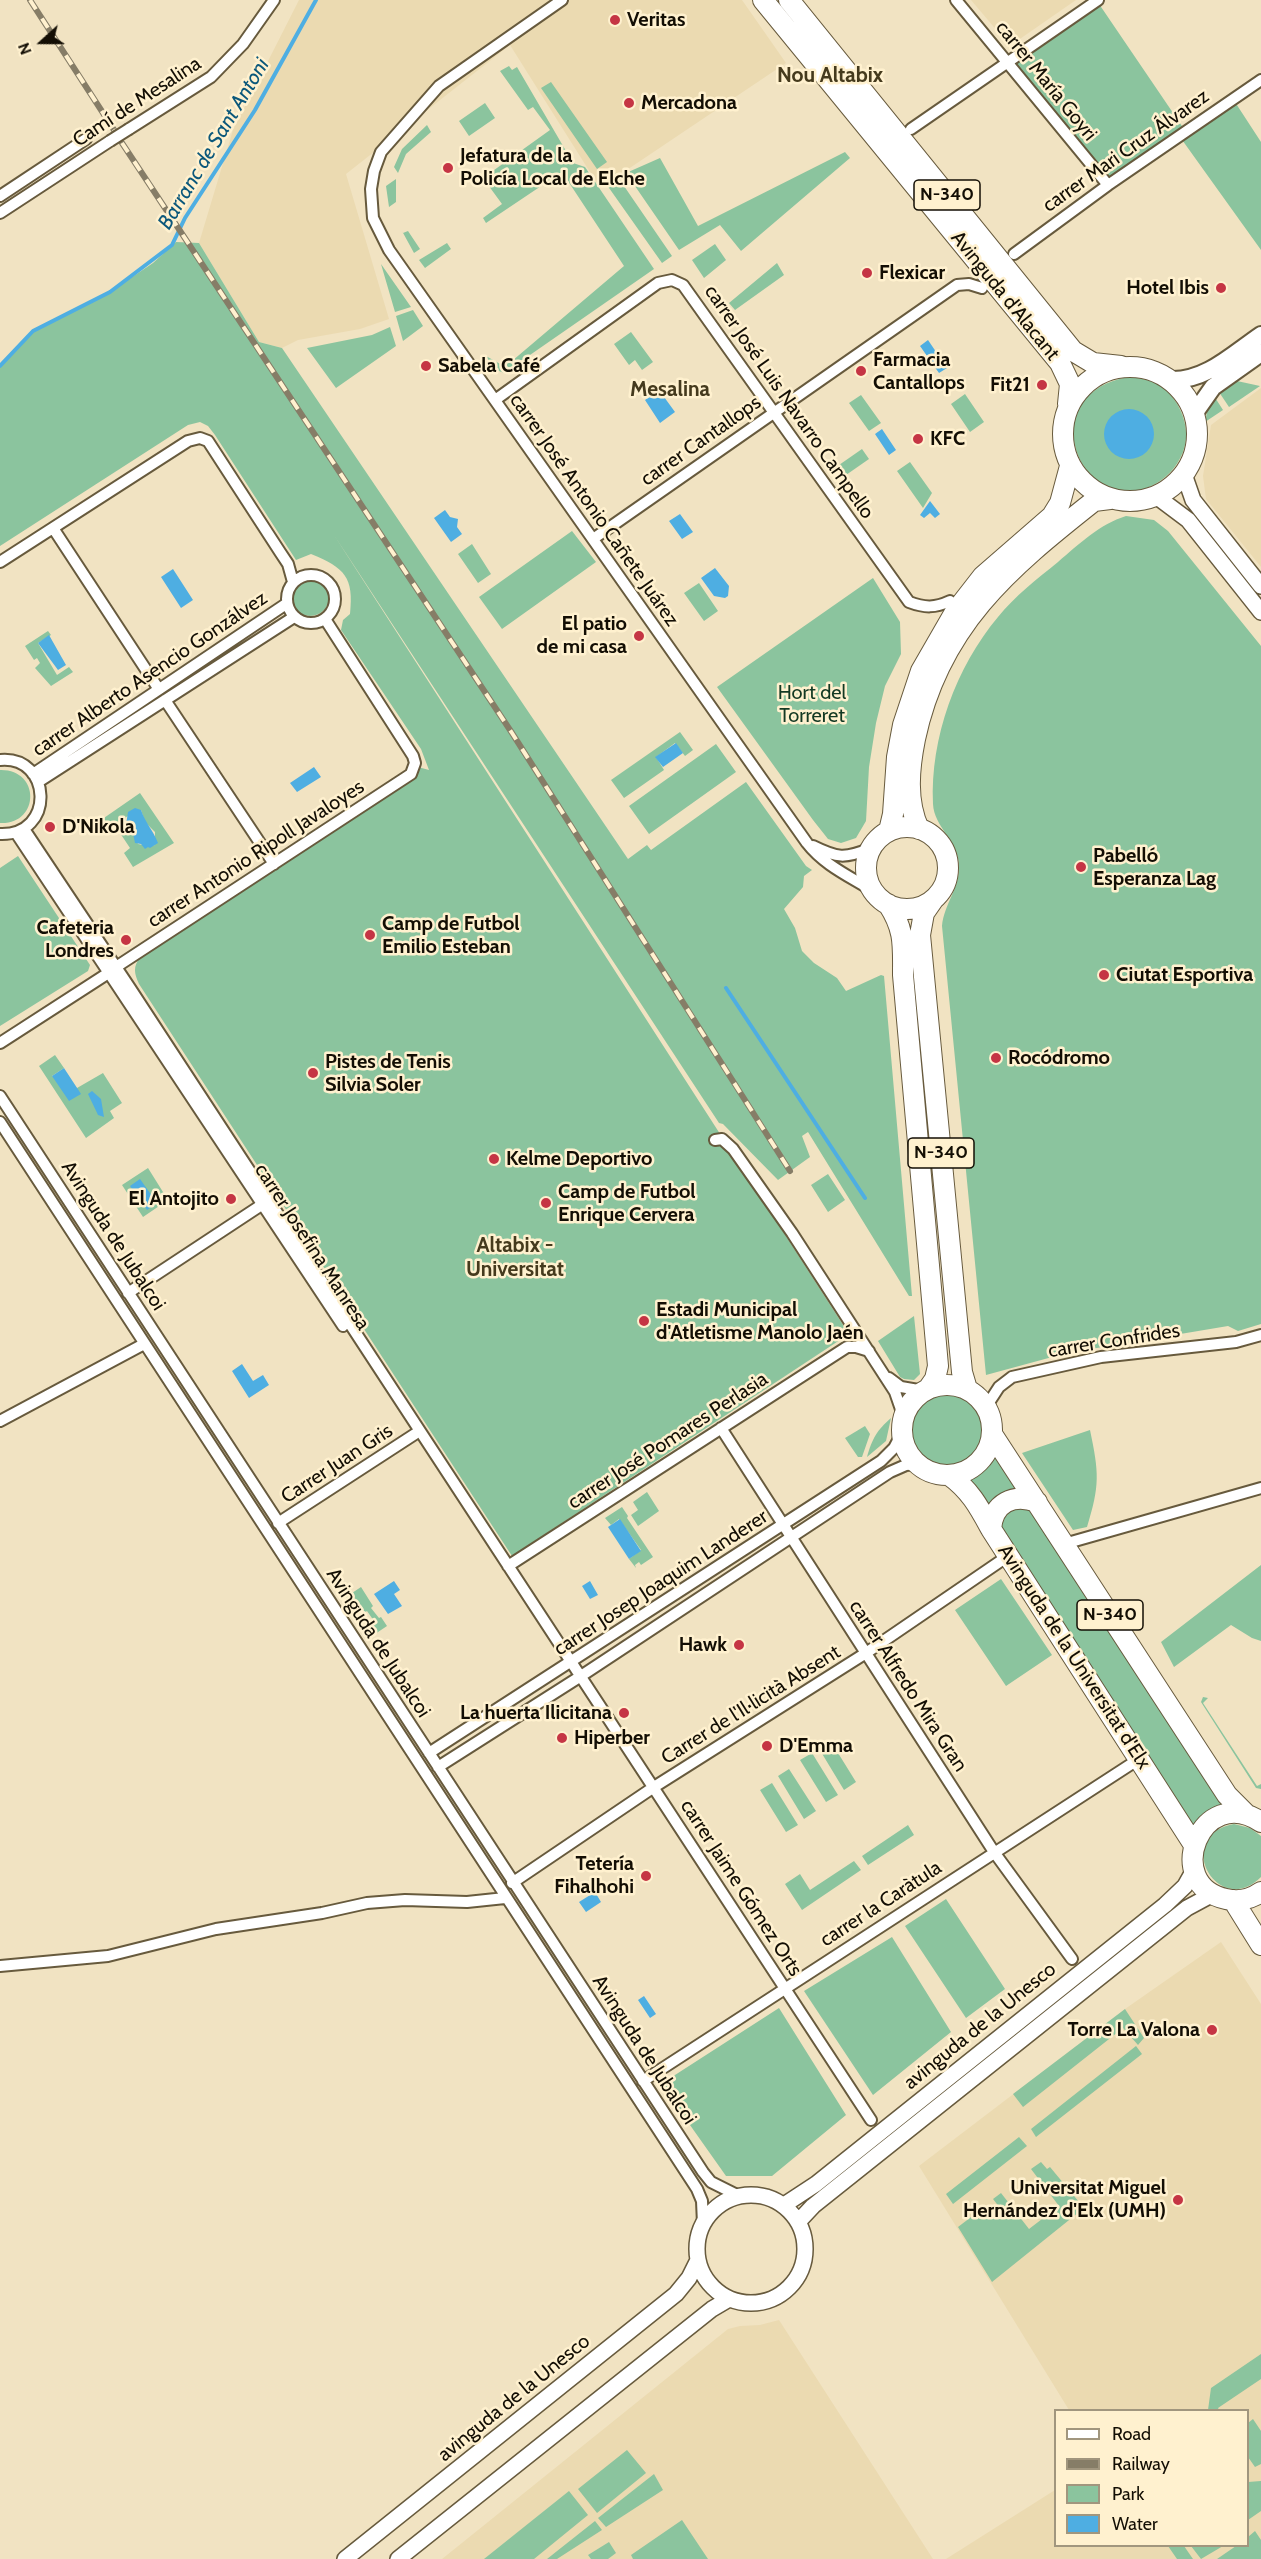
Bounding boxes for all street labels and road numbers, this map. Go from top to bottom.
street label: carrer María Goyri [990,16,1102,146]
street label: Camí de Mesalina [68,52,206,152]
street label: carrer Mari Cruz Álvarez [1038,85,1214,217]
road number: N-340 [914,180,980,210]
street label: Avinguda d'Alacant [946,227,1064,365]
street label: carrer José Luis Navarro Campello [699,281,879,523]
street label: carrer José Antonio Cañete Juárez [504,389,684,631]
street label: carrer Cantallops [636,391,766,491]
street label: carrer Alberto Asencio Gonzálvez [28,586,272,762]
street label: carrer Antonio Ripoll Javaloyes [143,775,369,933]
road number: N-340 [908,1138,974,1168]
street label: Avinguda de Jubalcoi [56,1157,170,1315]
street label: carrer Josefina Manresa [249,1159,375,1335]
street label: carrer Confrides [1046,1319,1182,1363]
street label: carrer José Pomares Perlasia [564,1367,772,1515]
street label: Carrer Juan Gris [277,1419,397,1509]
street label: carrer Josep Joaquim Landerer [550,1505,772,1661]
street label: Avinguda de la Universitat d'Elx [992,1540,1156,1774]
street label: Avinguda de Jubalcoi [321,1564,435,1722]
street label: carrer Alfredo Mira Gran [844,1596,972,1776]
road number: N-340 [1077,1600,1143,1630]
street label: Carrer de l'Il·licità Absent [657,1640,845,1770]
street label: carrer Jaime Gómez Orts [675,1795,807,1981]
street label: carrer la Caràtula [816,1856,946,1952]
street label: avinguda de la Unesco [899,1957,1061,2095]
street label: Avinguda de Jubalcoi [587,1971,701,2129]
street label: avinguda de la Unesco [433,2329,595,2467]

